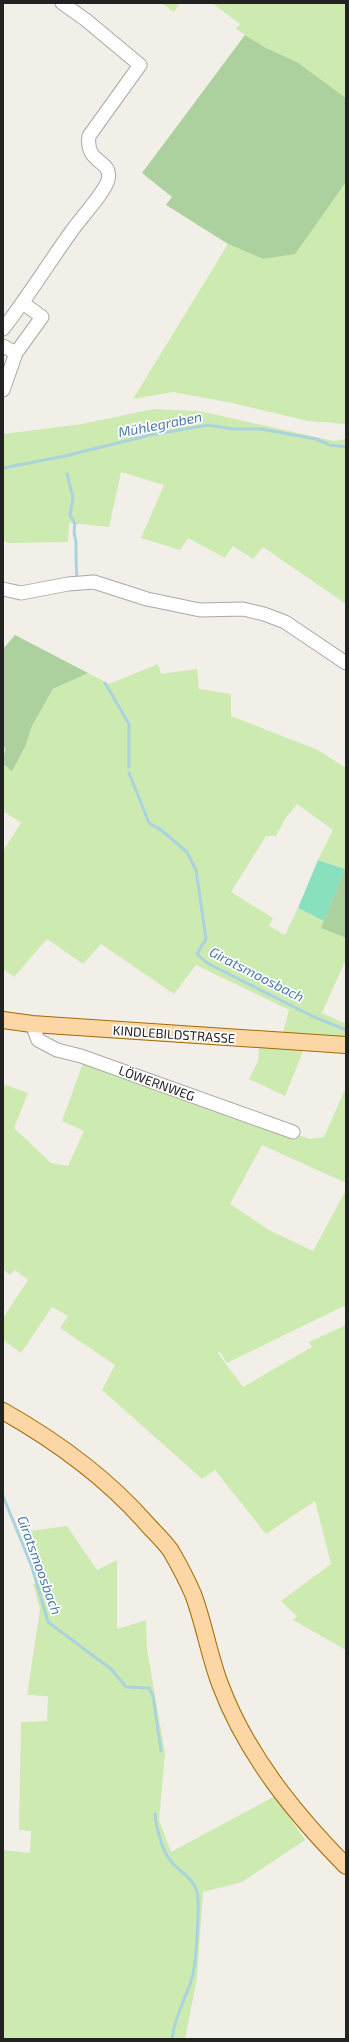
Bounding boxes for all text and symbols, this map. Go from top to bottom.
water label: Mühlegraben [117,408,203,440]
water label: Giratsmoosbach [207,943,307,1005]
street label: KINDLEBILDSTRASSE [112,1022,236,1046]
street label: LÖWERNWEG [117,1062,197,1104]
water label: Giratsmoosbach [14,1513,66,1617]

